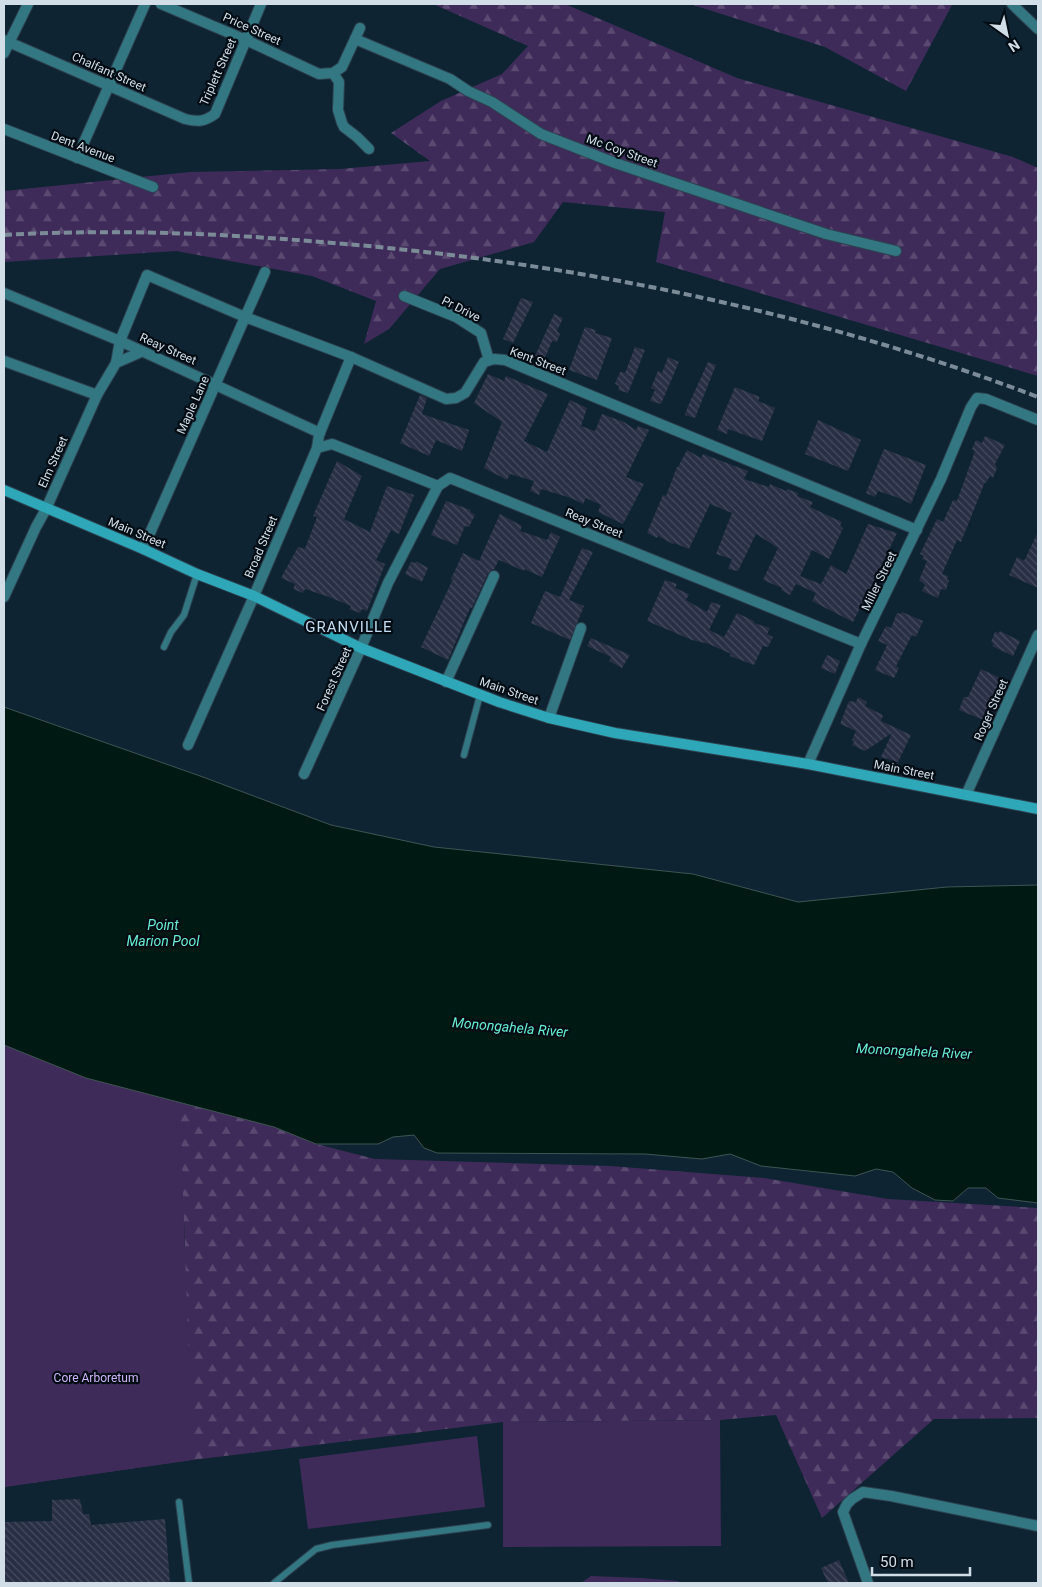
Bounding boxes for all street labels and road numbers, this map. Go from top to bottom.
street label: Price Street [221,10,283,48]
street label: Triplett Street [197,36,239,108]
street label: Chalfant Street [70,49,148,95]
street label: Dent Avenue [49,128,117,166]
street label: Mc Coy Street [585,132,660,170]
street label: Pr Drive [439,293,483,325]
street label: Reay Street [138,330,199,368]
street label: Kent Street [508,344,568,378]
street label: Maple Lane [174,374,212,436]
street label: Elm Street [35,434,71,490]
street label: Reay Street [563,505,625,541]
street label: Broad Street [242,514,280,580]
street label: Main Street [106,515,168,551]
street label: Miller Street [859,549,899,613]
street label: Forest Street [314,645,354,713]
street label: Main Street [478,674,540,708]
street label: Roger Street [971,677,1011,743]
street label: Main Street [873,757,935,783]

